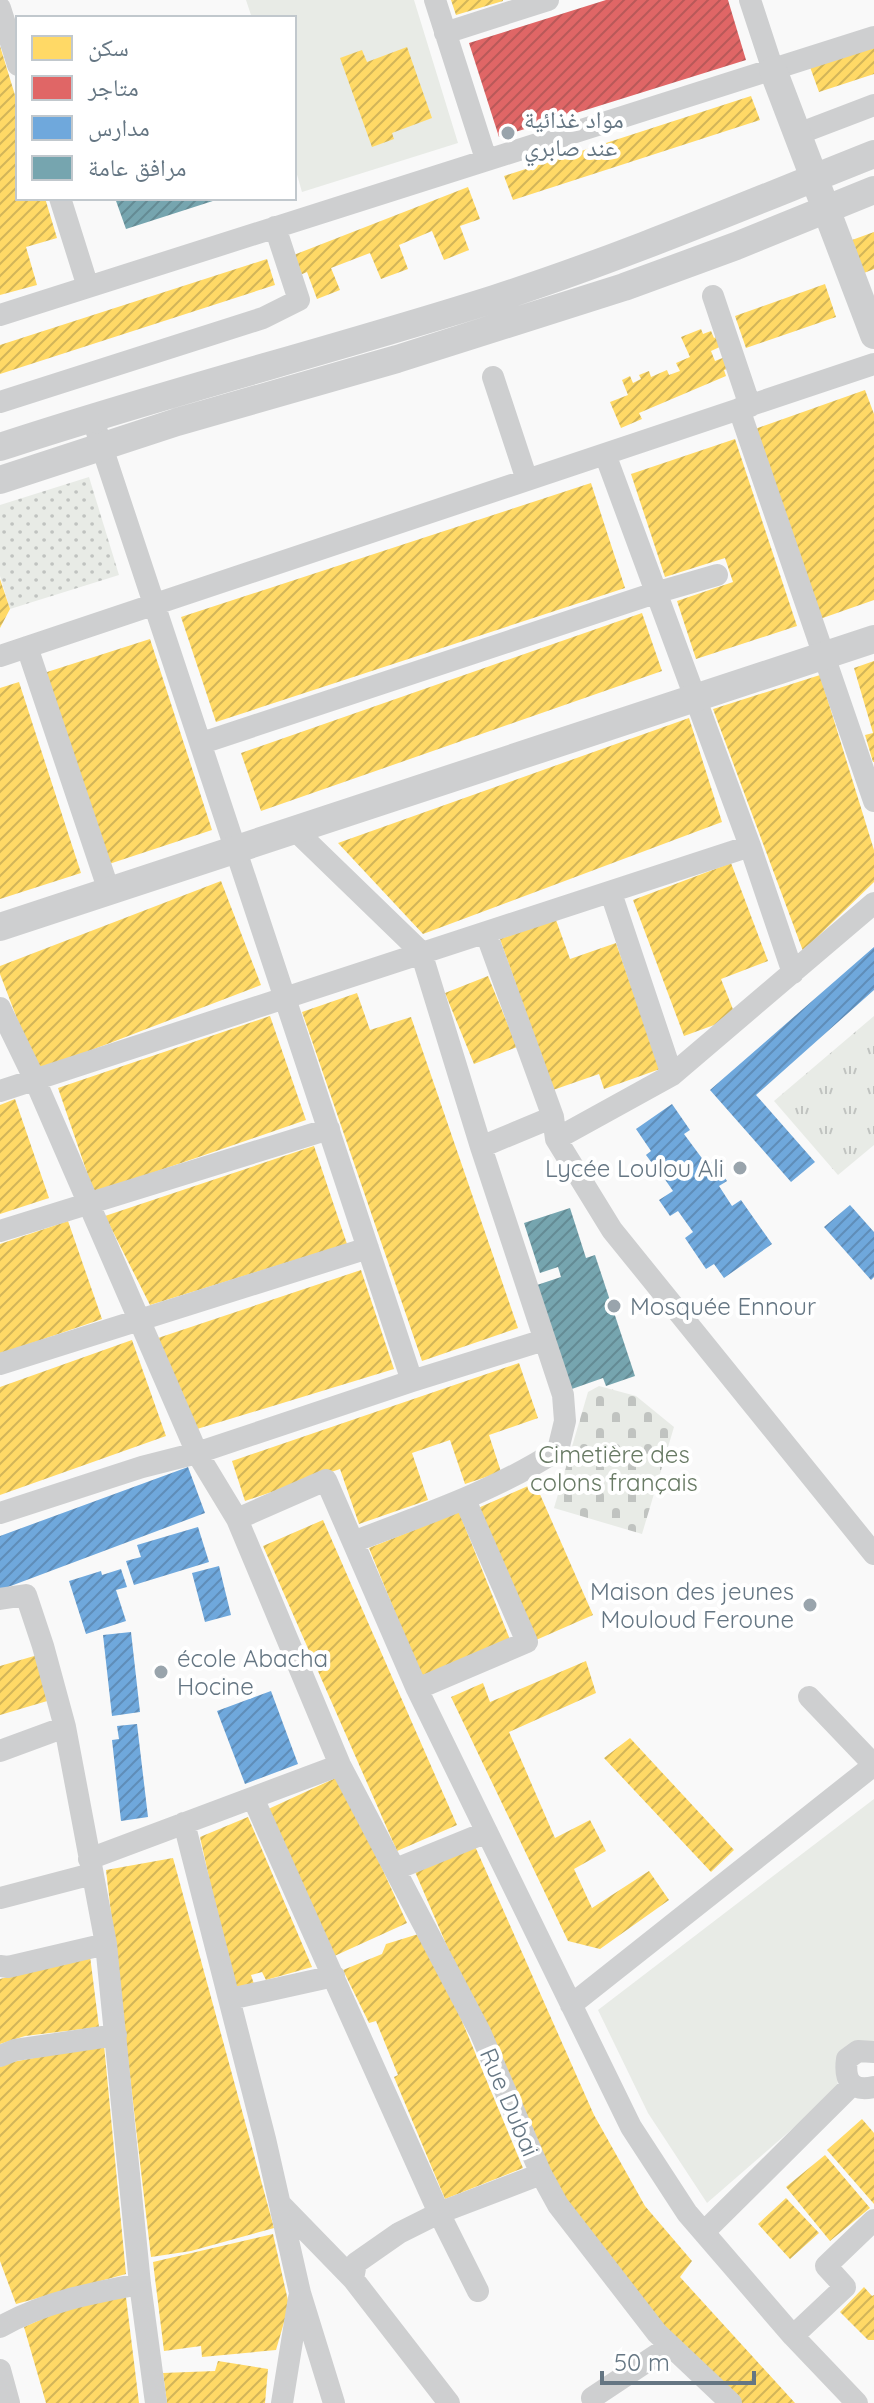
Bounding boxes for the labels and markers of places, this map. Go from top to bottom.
place label: مواد غذائية عند صابري [524,104,624,167]
marker: مواد غذائية عند صابري [499,124,517,142]
place label: Lycée Loulou Ali [545,1153,724,1183]
marker: Lycée Loulou Ali [731,1159,749,1177]
place label: Mosquée Ennour [630,1291,816,1321]
marker: Mosquée Ennour [605,1297,623,1315]
place label: Maison des jeunes Mouloud Feroune [590,1576,794,1634]
marker: Maison des jeunes Mouloud Feroune [801,1596,819,1614]
place label: école Abacha Hocine [177,1643,328,1701]
marker: école Abacha Hocine [152,1663,170,1681]

